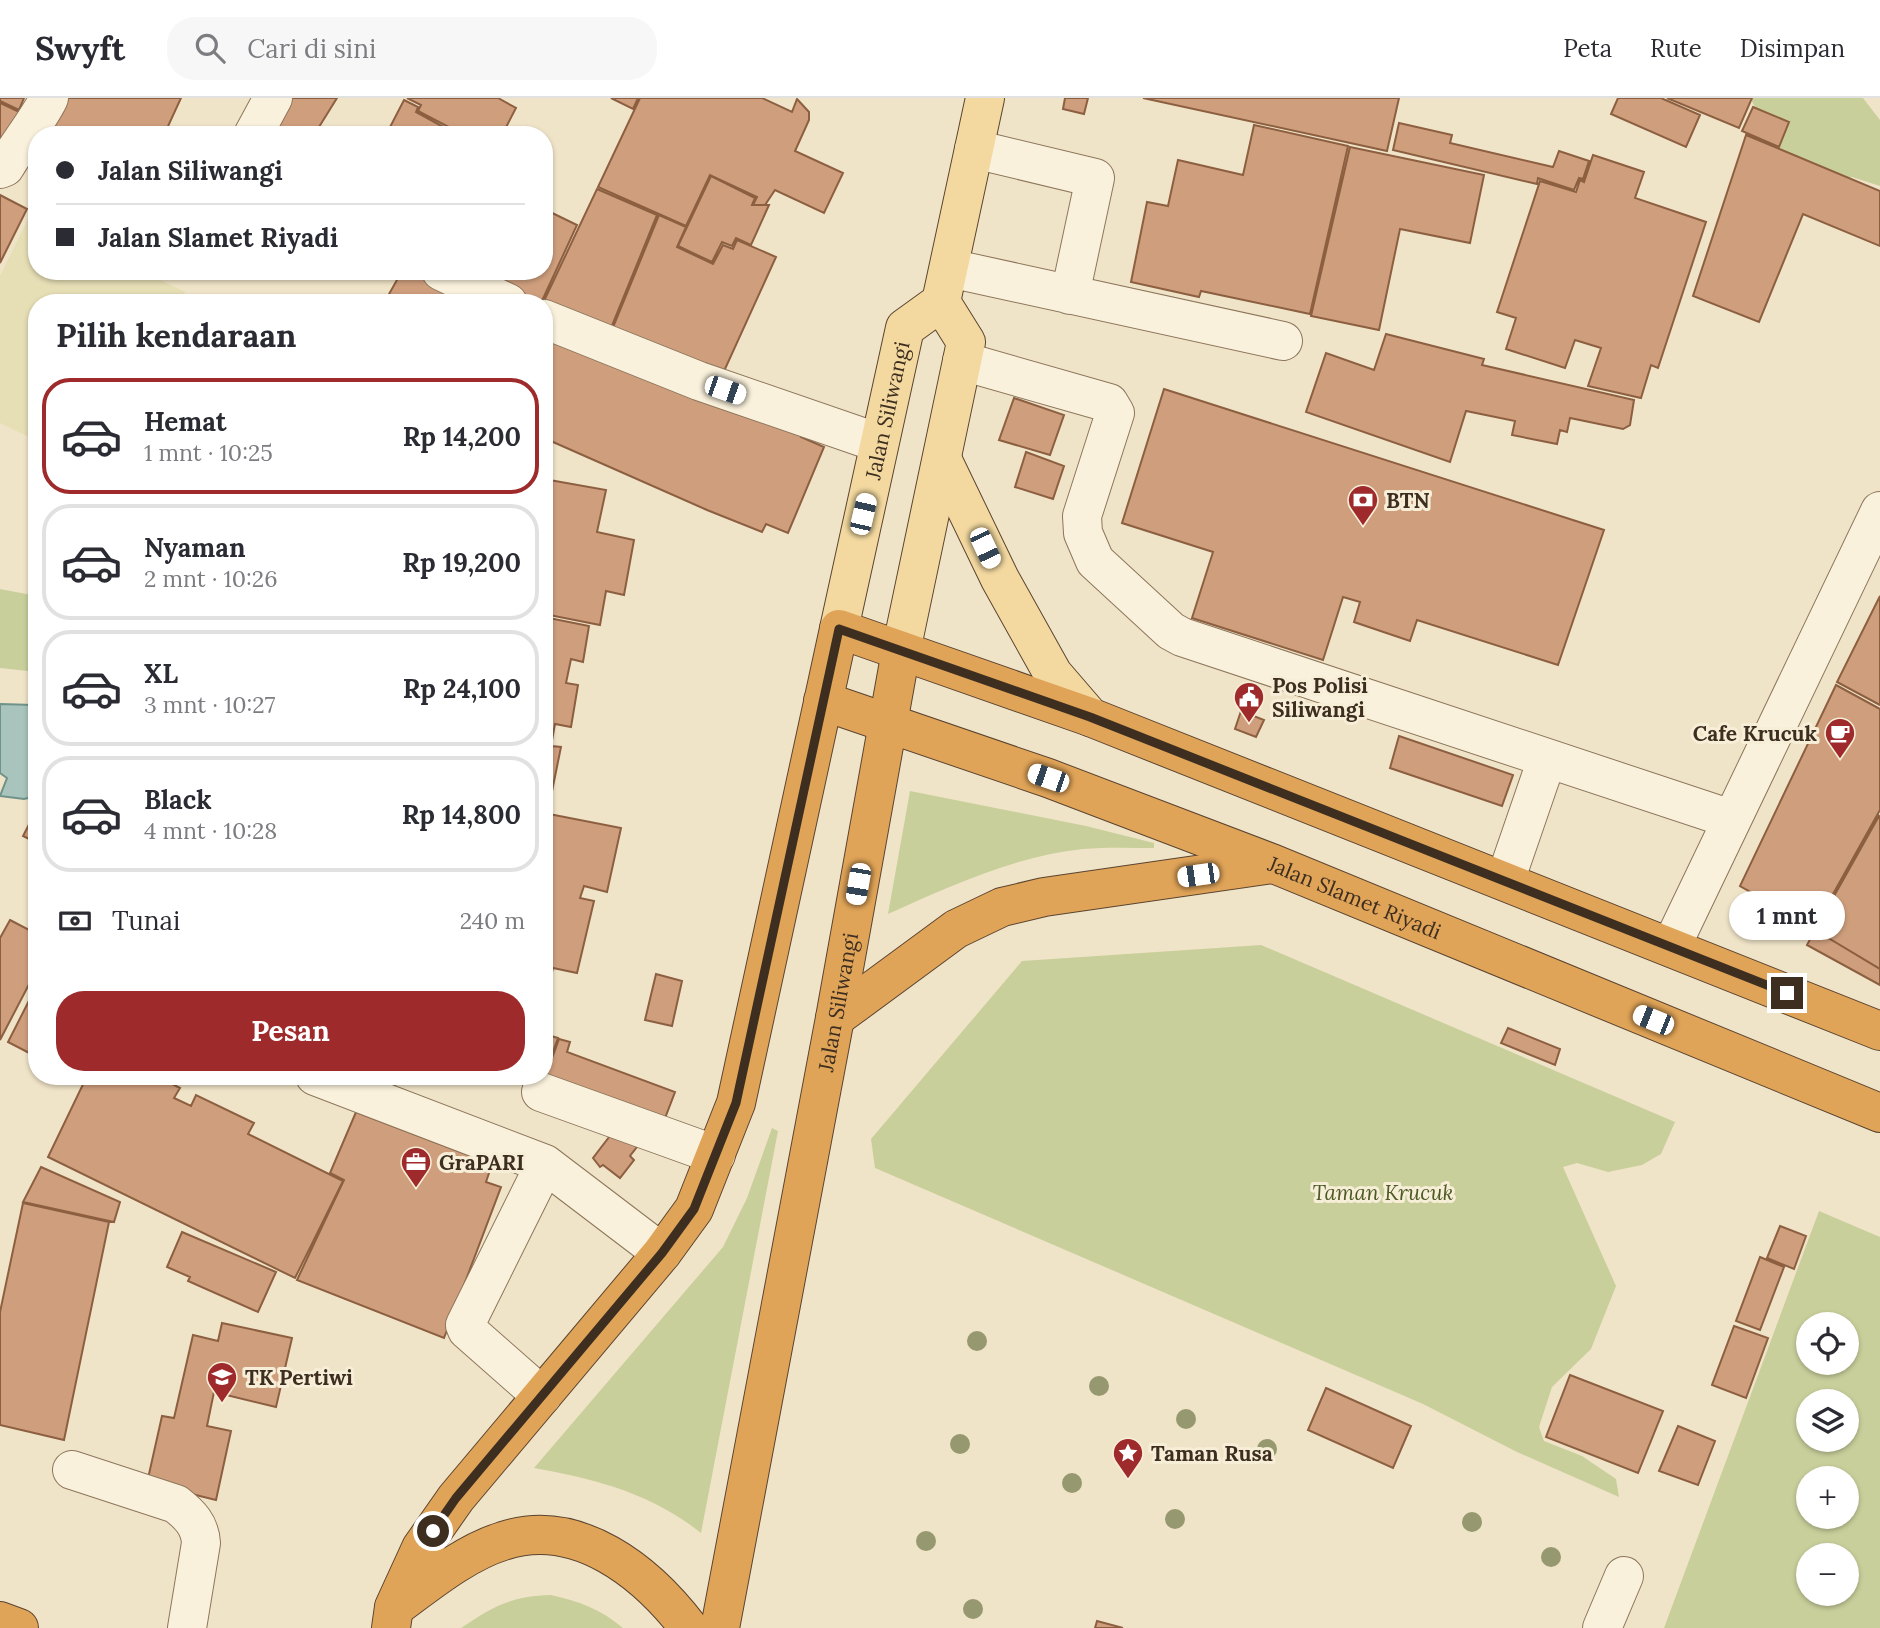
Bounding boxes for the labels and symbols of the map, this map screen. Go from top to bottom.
street label: Jalan Siliwangi [859,339,915,483]
car [702,373,749,407]
bank icon: BTN [1346,483,1380,527]
place label: BTN [1386,487,1430,514]
car [849,491,878,537]
car [967,525,1004,571]
place label: Pos Polisi Siliwangi [1272,672,1368,723]
public building icon: Pos Polisi Siliwangi [1232,680,1266,724]
cafe icon: Cafe Krucuk [1823,716,1857,760]
place label: Cafe Krucuk [1693,720,1818,747]
car [1025,761,1072,795]
street label: Jalan Slamet Riyadi [1264,849,1446,945]
car [845,861,872,907]
car [1176,862,1221,888]
callout: 1 mnt [1729,892,1845,940]
street label: Jalan Siliwangi [812,930,864,1075]
route end [1771,977,1803,1009]
car [1630,1002,1677,1038]
office icon: GraPARI [399,1145,433,1189]
place label: GraPARI [439,1149,524,1176]
park label: Taman Krucuk [1312,1179,1454,1206]
school or university icon: TK Pertiwi [205,1360,239,1404]
place label: TK Pertiwi [245,1364,353,1391]
place icon: Taman Rusa [1111,1436,1145,1480]
place label: Taman Rusa [1151,1440,1273,1467]
route start [417,1515,449,1547]

